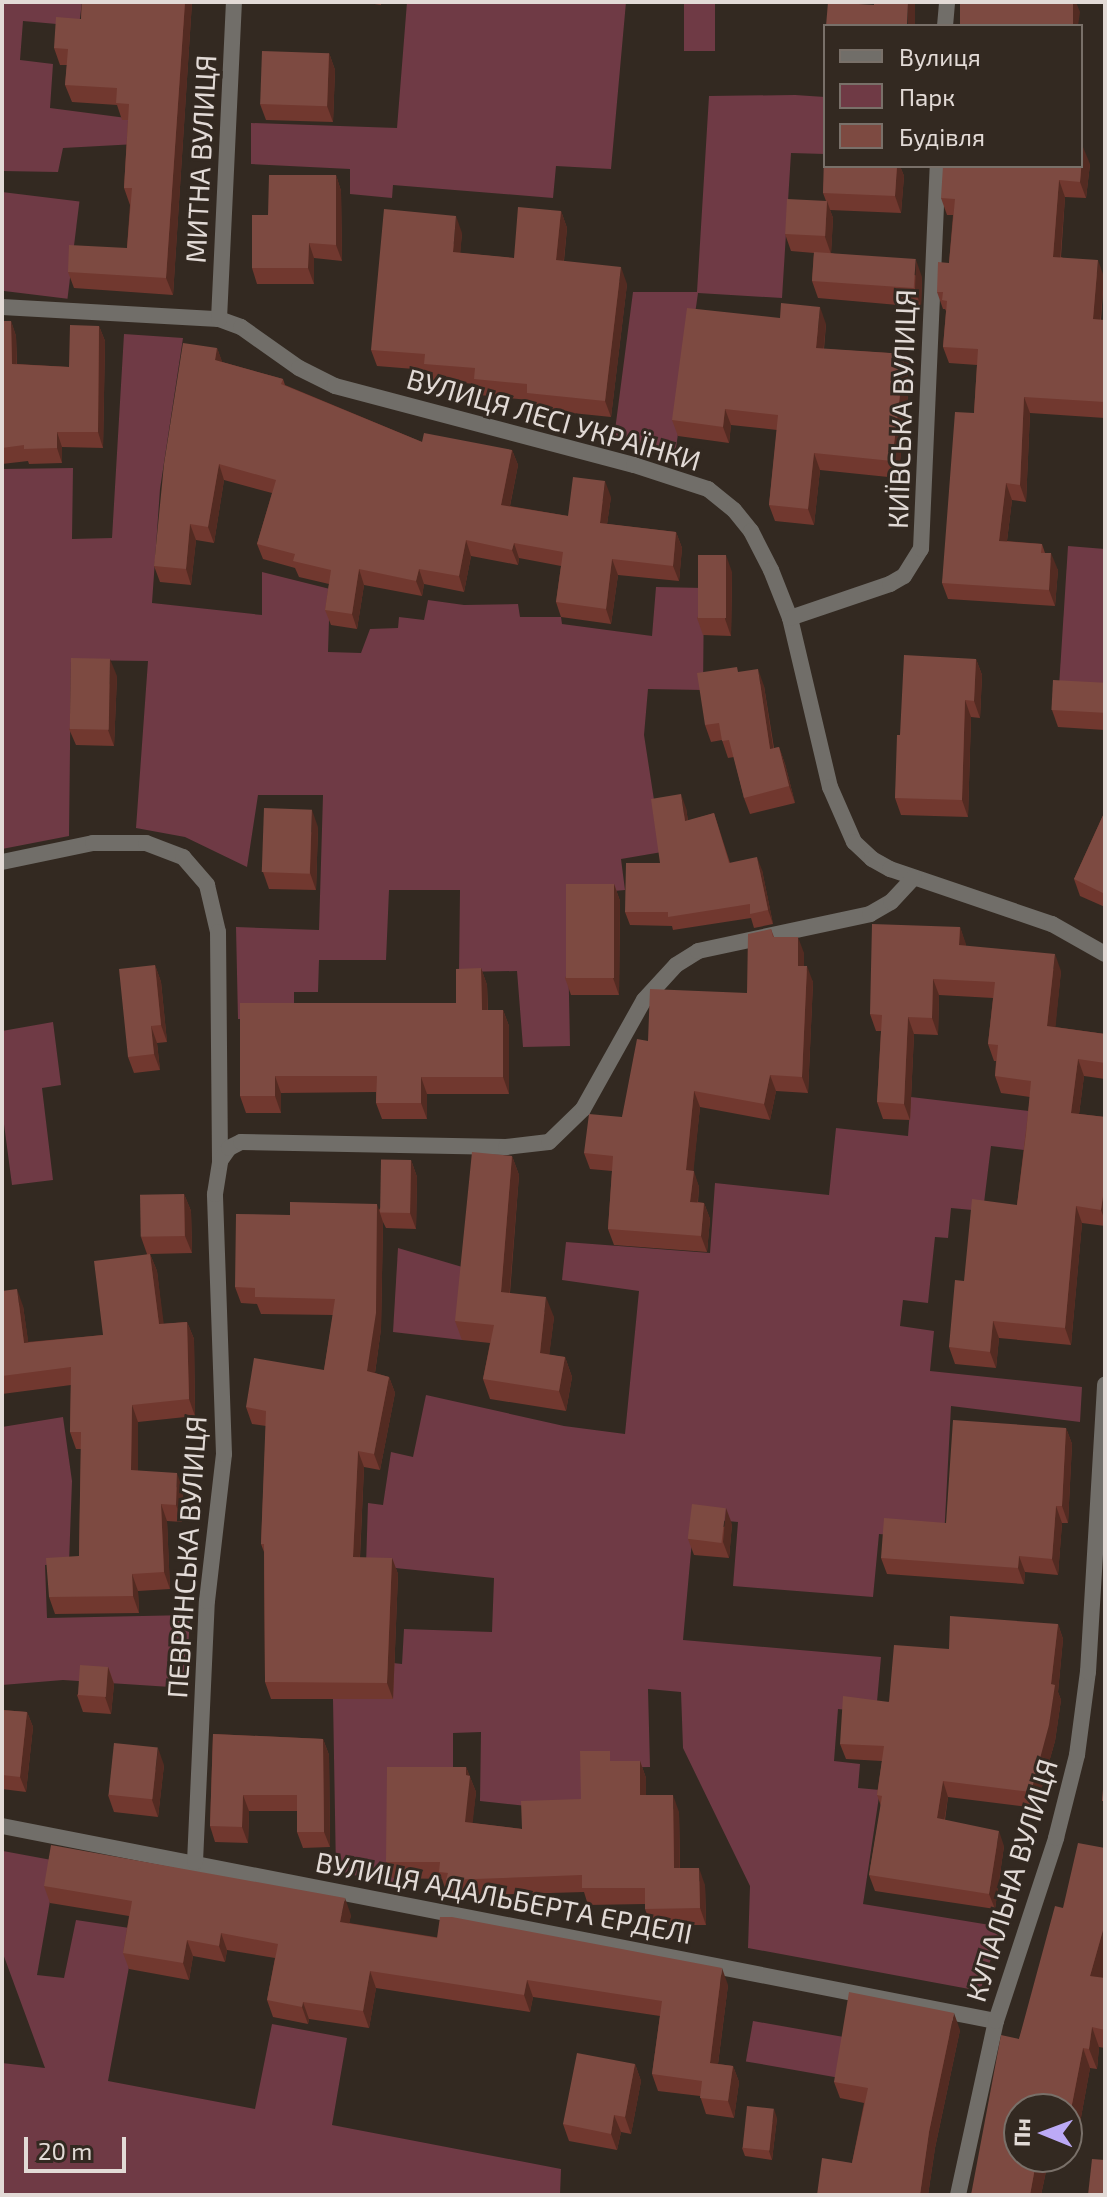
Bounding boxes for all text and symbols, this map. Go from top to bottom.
legend [823,24,1083,168]
text: Вулиця [899,42,981,71]
street label: МИТНА ВУЛИЦЯ [178,54,222,264]
text: Парк [899,82,955,111]
text: Будівля [899,122,985,151]
street label: КИЇВСЬКА ВУЛИЦЯ [880,289,922,529]
street label: ВУЛИЦЯ ЛЕСІ УКРАЇНКИ [403,361,705,477]
street label: ПЕВРЯНСЬКА ВУЛИЦЯ [159,1415,213,1699]
street label: КУПАЛЬНА ВУЛИЦЯ [958,1755,1064,2005]
street label: ВУЛИЦЯ АДАЛЬБЕРТА ЕРДЕЛІ [313,1844,695,1950]
north arrow [1003,2093,1083,2173]
text: Пн [1008,2118,1034,2147]
scale bar [28,2121,130,2171]
text: 20 m [38,2136,92,2165]

